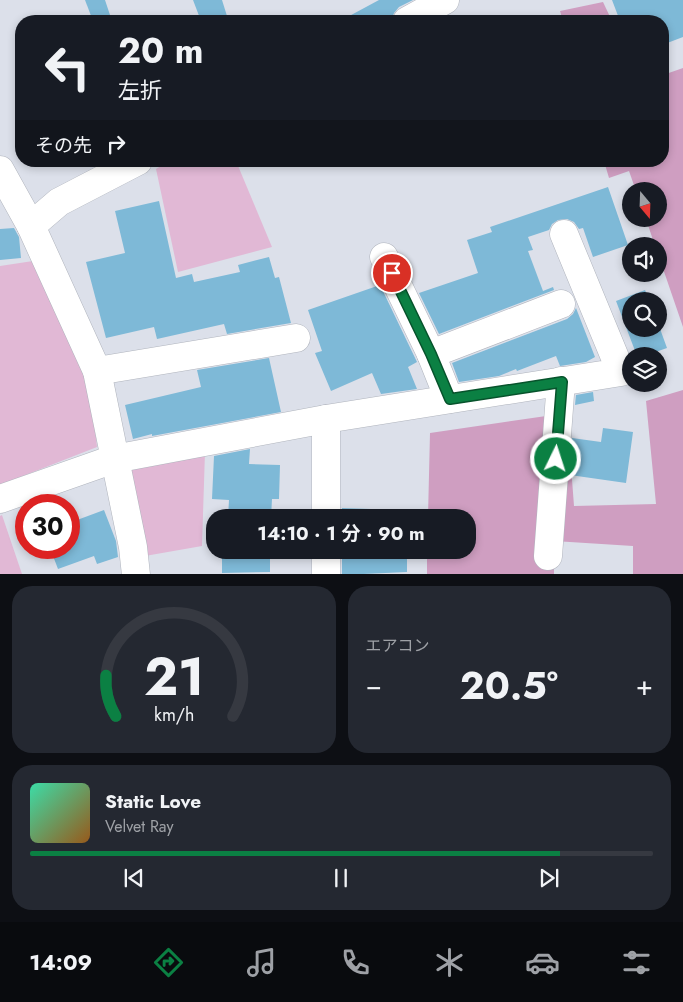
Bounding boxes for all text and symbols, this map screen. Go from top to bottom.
text: 20 m [118,26,203,76]
icon: left [35,35,100,100]
text: 左折 [118,74,162,106]
icon: right [102,130,130,158]
text: その先 [35,132,92,159]
north arrow [622,182,668,228]
map controls [622,182,667,392]
button: sound [622,237,667,282]
pin [371,252,413,294]
icon: arrive [378,259,406,287]
button: search [622,292,667,337]
button: layers [622,347,667,392]
position arrow [529,432,581,484]
speed limit sign: 30 [15,494,80,559]
text: 14:10 · 1 分 · 90 m [257,520,425,547]
text: エアコン [366,634,430,657]
text: 21 [143,639,204,715]
text: 20.5° [460,658,558,713]
text: − [366,665,382,706]
text: + [636,665,653,706]
text: km/h [154,702,194,728]
text: Static Love [105,788,201,815]
text: Velvet Ray [105,815,174,838]
icon: previous [120,864,148,892]
icon: pause [327,864,355,892]
icon: next [535,864,563,892]
icon: directions [151,945,186,980]
icon: music [244,945,279,980]
icon: phone [338,945,373,980]
icon: climate [432,945,467,980]
icon: car [525,945,560,980]
icon: filters [619,945,654,980]
text: 14:09 [29,946,92,978]

